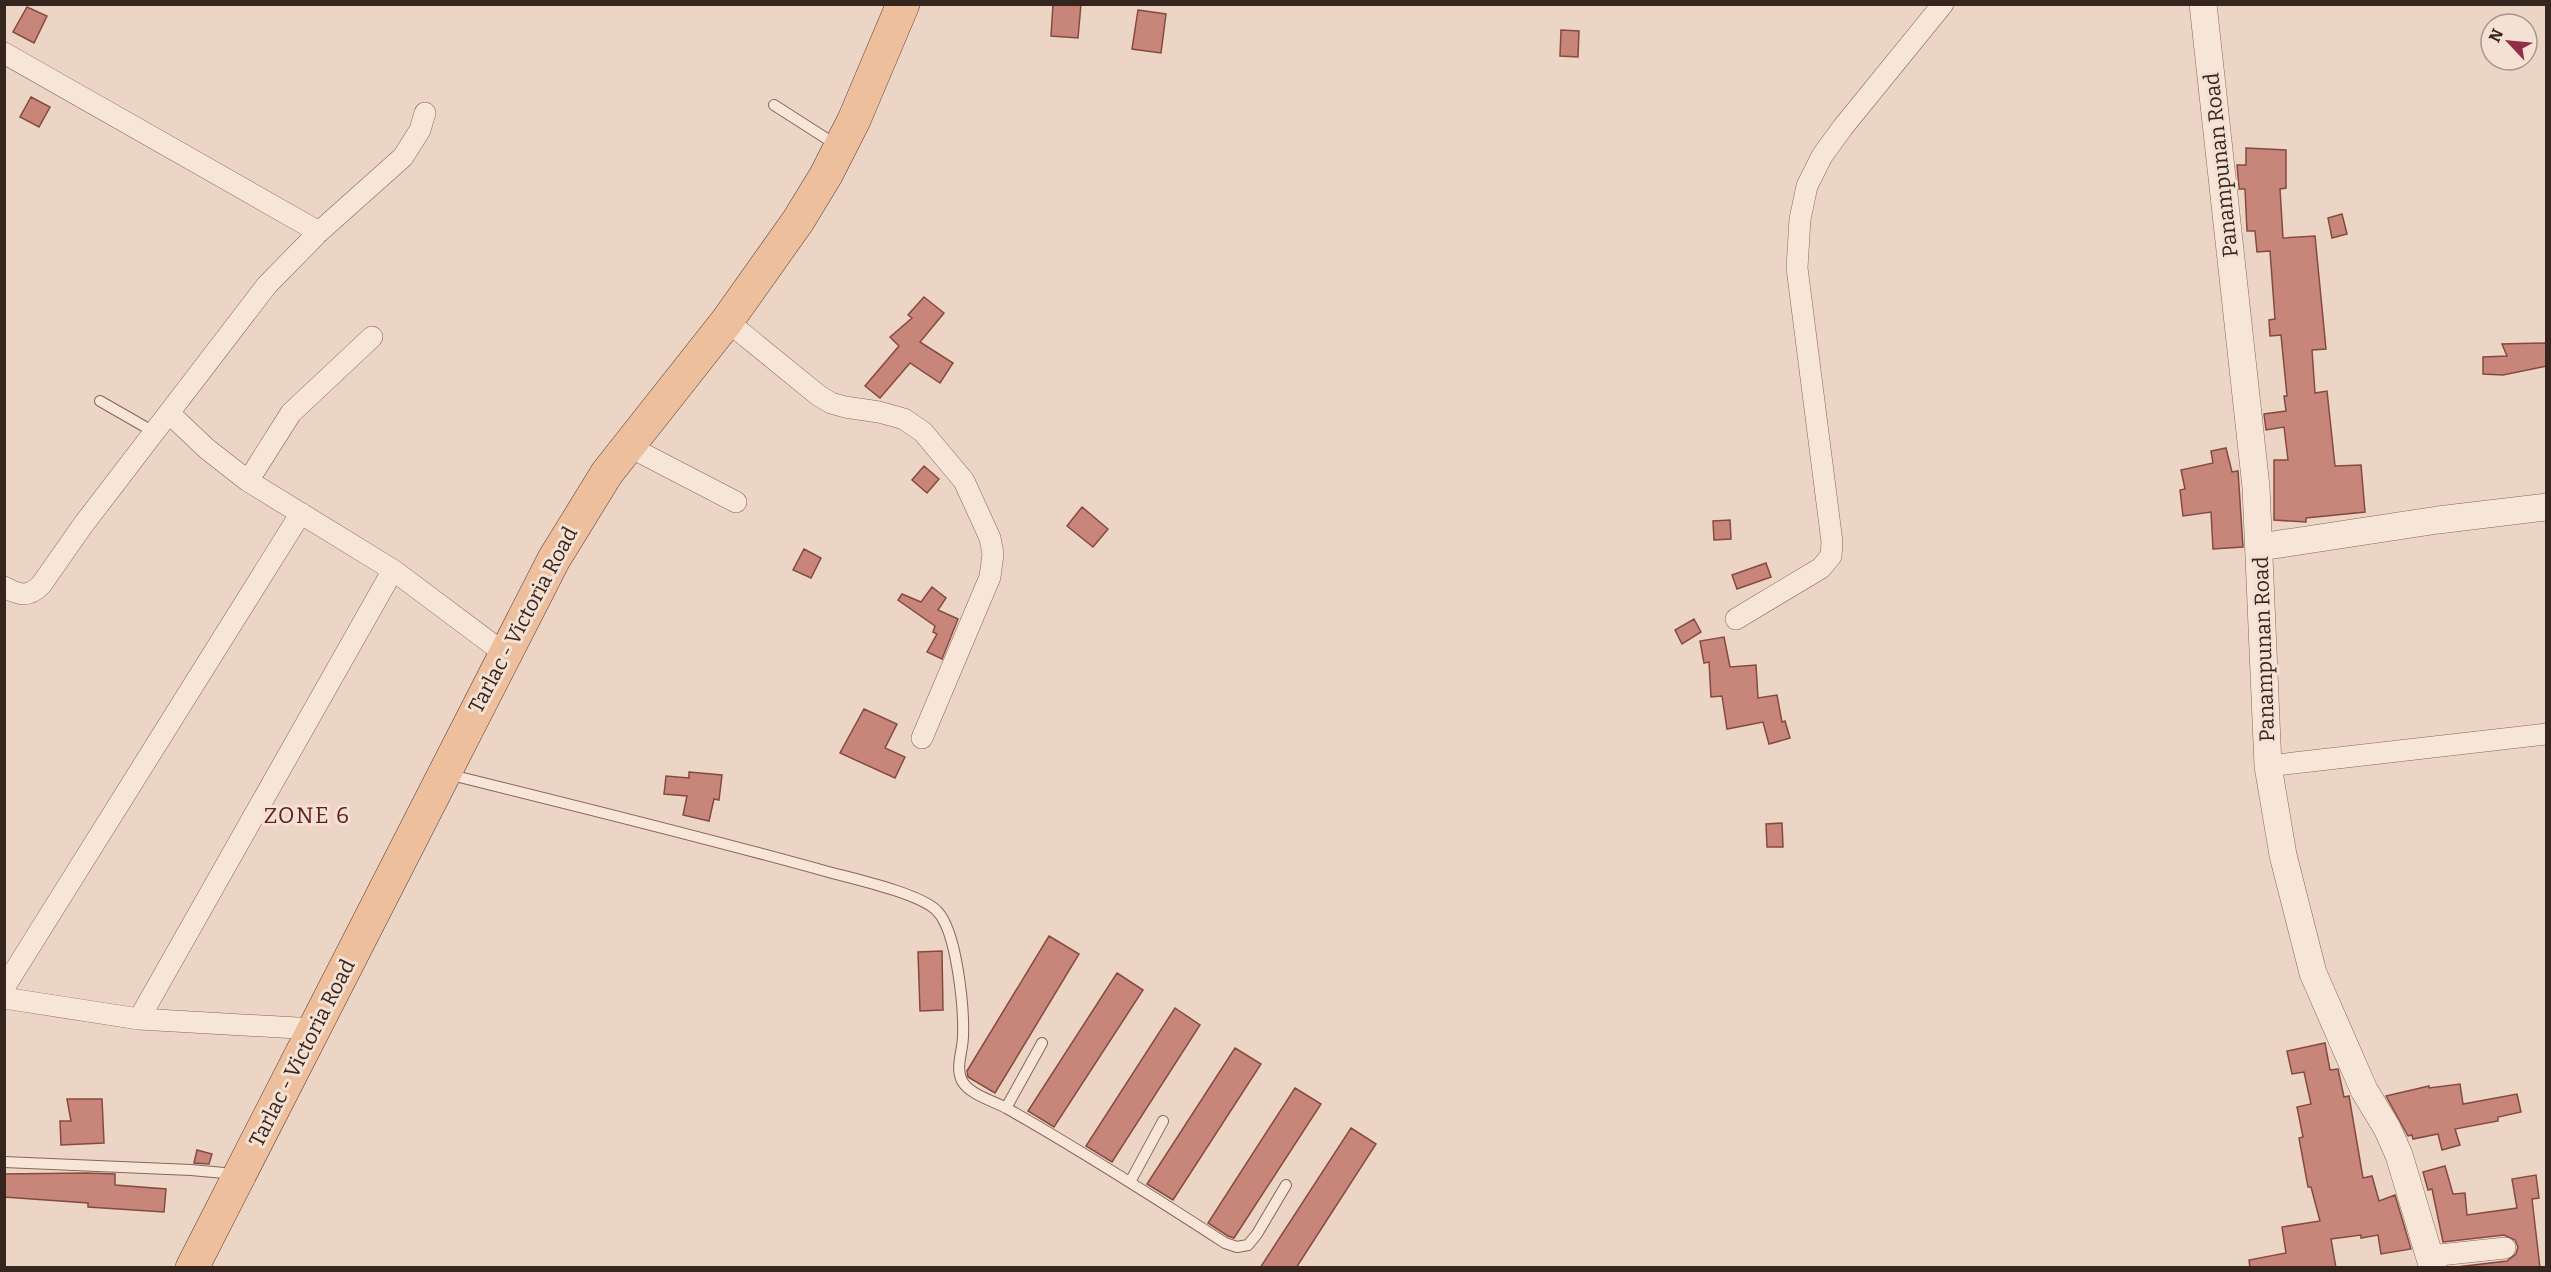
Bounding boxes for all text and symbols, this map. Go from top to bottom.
north arrow [2479,12,2539,72]
text: N [2485,26,2507,45]
street label: Panampunan Road [2198,71,2244,259]
street label: Tarlac - Victoria Road [463,522,583,718]
street label: Panampunan Road [2248,556,2280,742]
district label: ZONE 6 [264,802,350,829]
street label: Tarlac - Victoria Road [243,955,361,1151]

